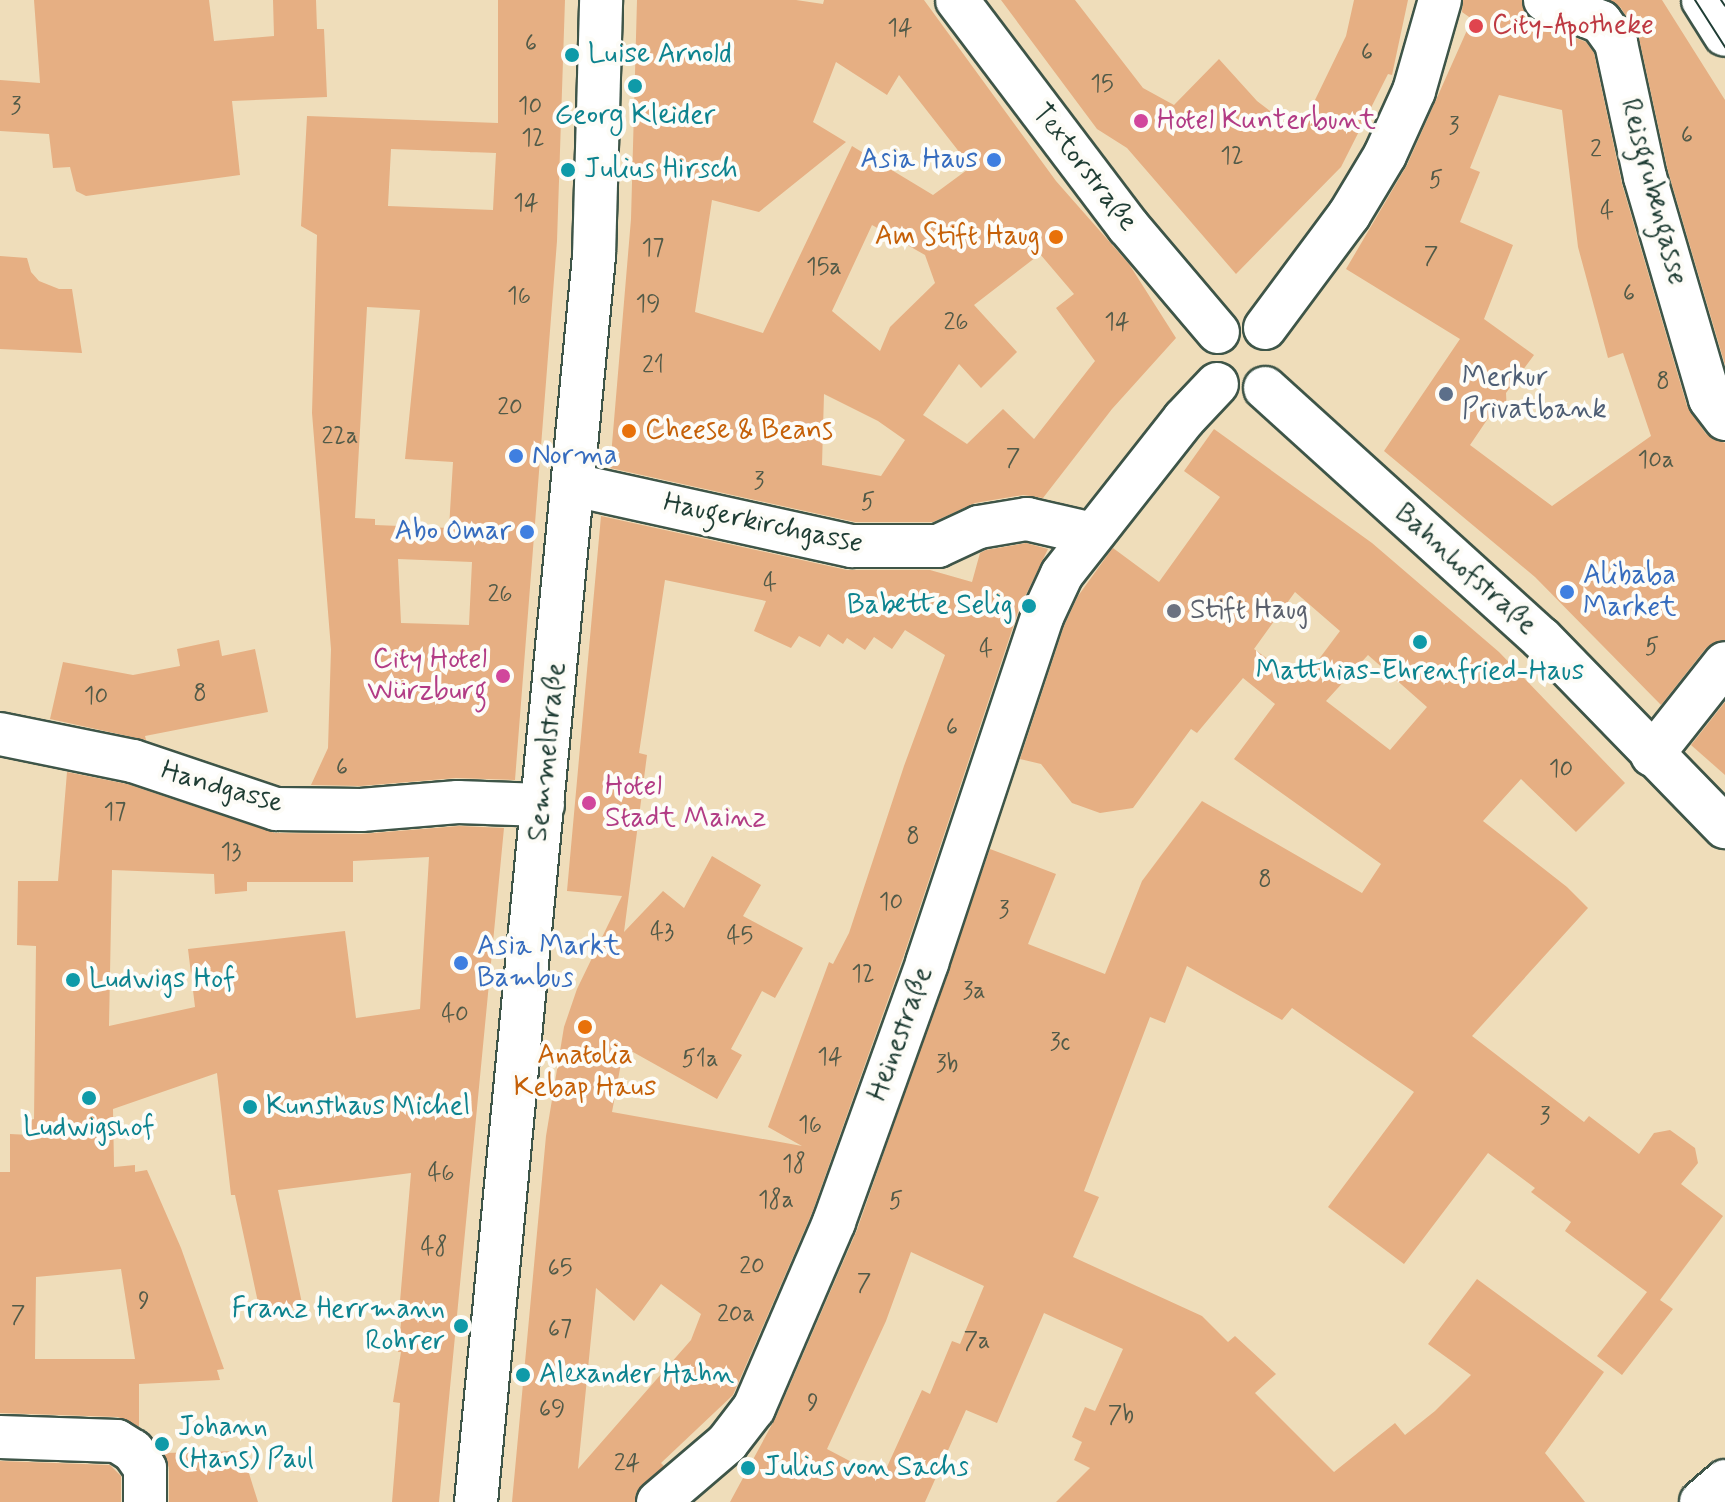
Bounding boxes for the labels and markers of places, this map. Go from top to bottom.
place label: City-Apotheke [1492,9,1654,43]
marker: City-Apotheke [1467,17,1485,35]
place label: Luise Arnold [588,38,732,72]
marker: Luise Arnold [563,46,581,64]
marker: Georg Kleider [626,77,644,95]
place label: Georg Kleider [555,99,715,133]
place label: Hotel Kunterbunt [1157,104,1378,138]
marker: Hotel Kunterbunt [1132,112,1150,130]
place label: Asia Haus [860,143,978,177]
marker: Asia Haus [985,151,1003,169]
place label: Julius Hirsch [584,153,737,187]
marker: Julius Hirsch [559,161,577,179]
place label: Am Stift Haug [873,220,1040,254]
marker: Am Stift Haug [1047,228,1065,246]
place label: Merkur Privatbank [1462,361,1607,427]
marker: Merkur Privatbank [1437,385,1455,403]
place label: Cheese & Beans [645,414,833,448]
marker: Cheese & Beans [620,422,638,440]
place label: Norma [532,439,617,473]
marker: Norma [507,447,525,465]
place label: Abo Omar [393,515,511,549]
marker: Abo Omar [518,523,536,541]
place label: Alibaba Market [1583,559,1677,625]
marker: Alibaba Market [1558,583,1576,601]
place label: Babette Selig [846,589,1013,623]
place label: Stift Haug [1190,594,1309,628]
marker: Babette Selig [1020,597,1038,615]
marker: Stift Haug [1165,602,1183,620]
marker: Matthias-Ehrenfried-Haus [1411,633,1429,651]
place label: City Hotel Würzburg [367,643,487,709]
place label: Matthias-Ehrenfried-Haus [1256,655,1584,689]
marker: City Hotel Würzburg [494,667,512,685]
place label: Hotel Stadt Mainz [605,770,759,836]
marker: Hotel Stadt Mainz [580,794,598,812]
place label: Asia Markt Bambus [477,930,620,996]
marker: Asia Markt Bambus [452,954,470,972]
place label: Ludwigs Hof [89,963,236,997]
marker: Ludwigs Hof [64,971,82,989]
marker: Anatolia Kebap Haus [576,1018,594,1036]
place label: Anatolia Kebap Haus [516,1039,654,1105]
marker: Ludwigshof [80,1089,98,1107]
place label: Kunsthaus Michel [266,1090,472,1124]
marker: Kunsthaus Michel [241,1098,259,1116]
place label: Ludwigshof [23,1111,155,1145]
place label: Franz Herrmann Rohrer [232,1293,445,1359]
marker: Franz Herrmann Rohrer [452,1317,470,1335]
place label: Alexander Hahn [539,1358,732,1392]
marker: Alexander Hahn [514,1366,532,1384]
place label: Johann (Hans) Paul [178,1411,314,1477]
marker: Johann (Hans) Paul [153,1435,171,1453]
place label: Julius von Sachs [764,1451,960,1485]
marker: Julius von Sachs [739,1459,757,1477]

